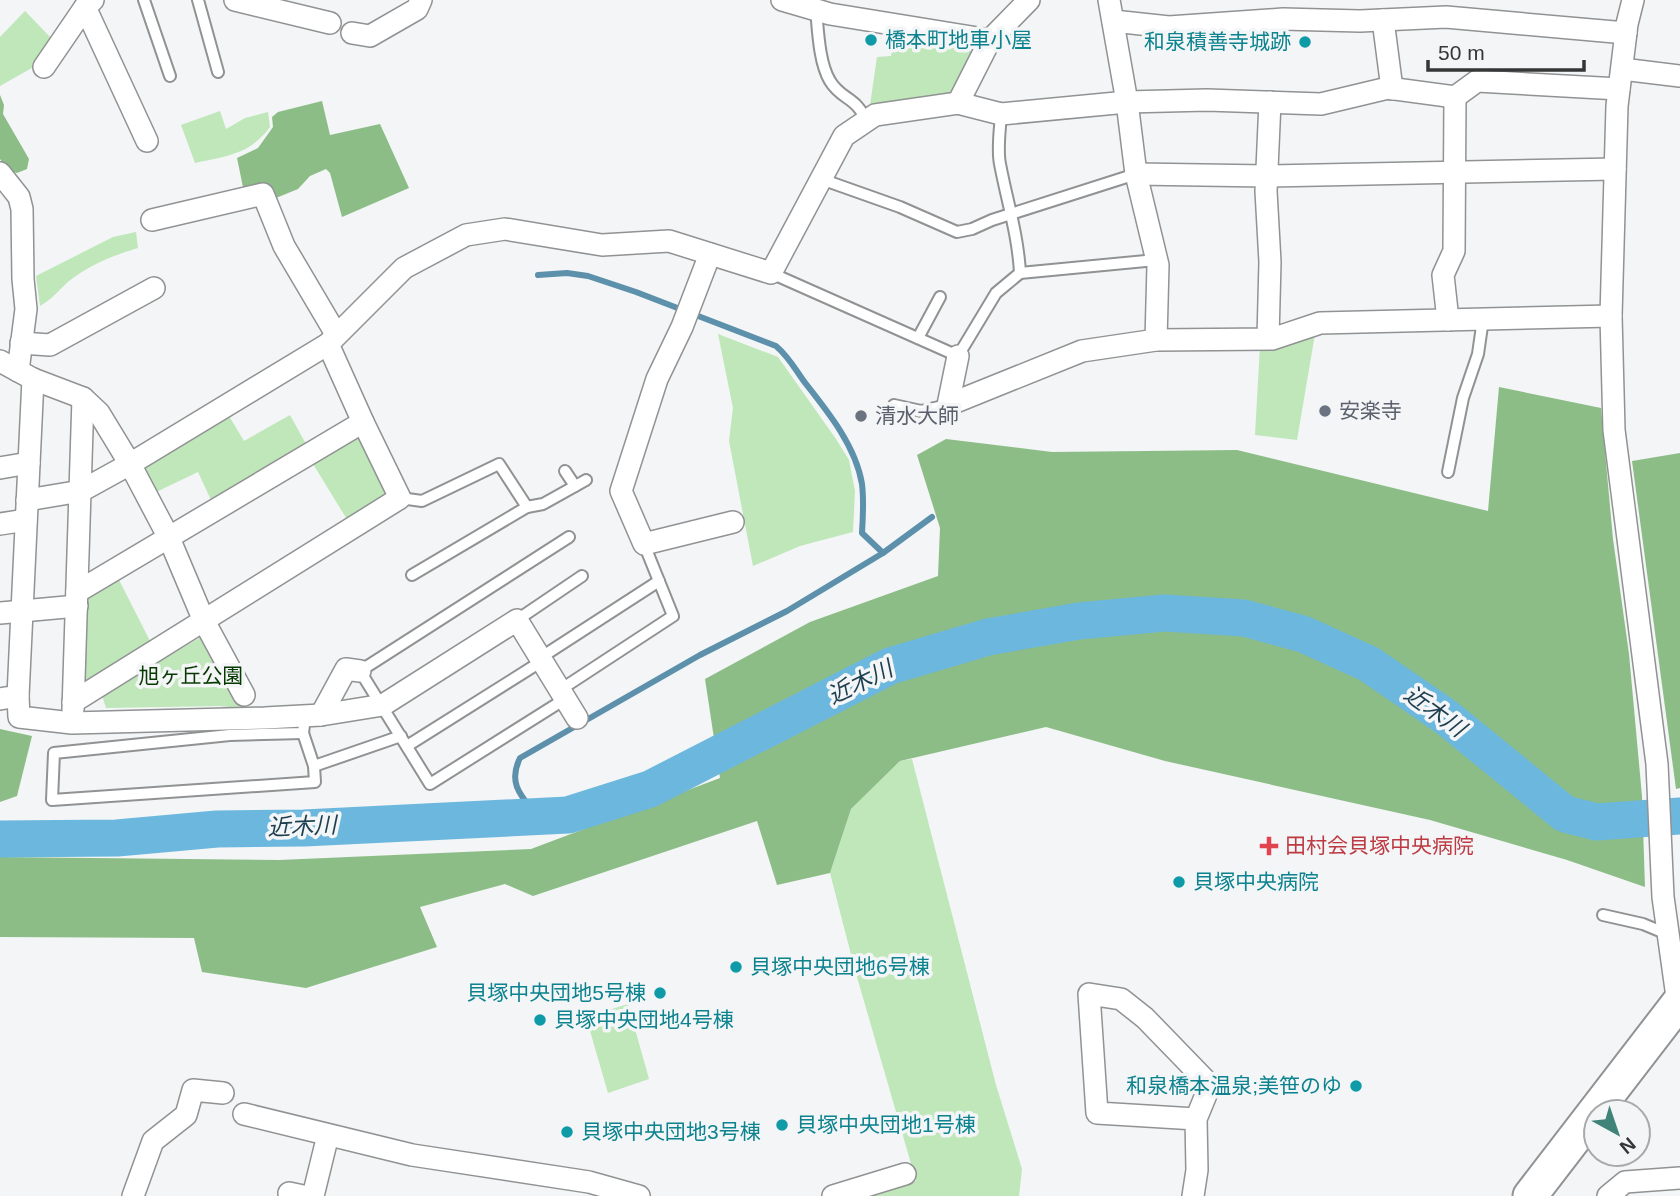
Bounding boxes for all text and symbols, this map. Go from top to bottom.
place label: 橋本町地車小屋 [885,28,1032,51]
scale bar [1428,28,1584,72]
place label: 和泉積善寺城跡 [1144,30,1291,53]
marker: 橋本町地車小屋 [863,32,879,48]
marker: 和泉積善寺城跡 [1297,34,1313,50]
text: 50 m [1438,41,1485,64]
place label: 安楽寺 [1339,399,1402,422]
marker: 安楽寺 [1317,403,1333,419]
place label: 清水大師 [875,404,959,427]
marker: 清水大師 [853,408,869,424]
water label: 近木川 [823,654,899,709]
park label: 旭ヶ丘公園 [139,664,244,687]
water label: 近木川 [1399,680,1473,744]
water label: 近木川 [267,812,340,840]
place label: 田村会貝塚中央病院 [1285,834,1474,857]
marker: 田村会貝塚中央病院 [1259,836,1279,856]
place label: 貝塚中央病院 [1193,870,1319,893]
marker: 貝塚中央病院 [1171,874,1187,890]
place label: 貝塚中央団地6号棟 [750,955,930,978]
marker: 貝塚中央団地6号棟 [728,959,744,975]
place label: 貝塚中央団地5号棟 [466,981,646,1004]
marker: 貝塚中央団地5号棟 [652,985,668,1001]
place label: 貝塚中央団地4号棟 [554,1008,734,1031]
marker: 貝塚中央団地4号棟 [532,1012,548,1028]
place label: 和泉橋本温泉;美笹のゆ [1126,1074,1342,1097]
marker: 和泉橋本温泉;美笹のゆ [1348,1078,1364,1094]
north arrow [1582,1098,1652,1168]
place label: 貝塚中央団地1号棟 [796,1113,976,1136]
marker: 貝塚中央団地1号棟 [774,1117,790,1133]
place label: 貝塚中央団地3号棟 [581,1120,761,1143]
marker: 貝塚中央団地3号棟 [559,1124,575,1140]
text: N [1616,1133,1640,1158]

